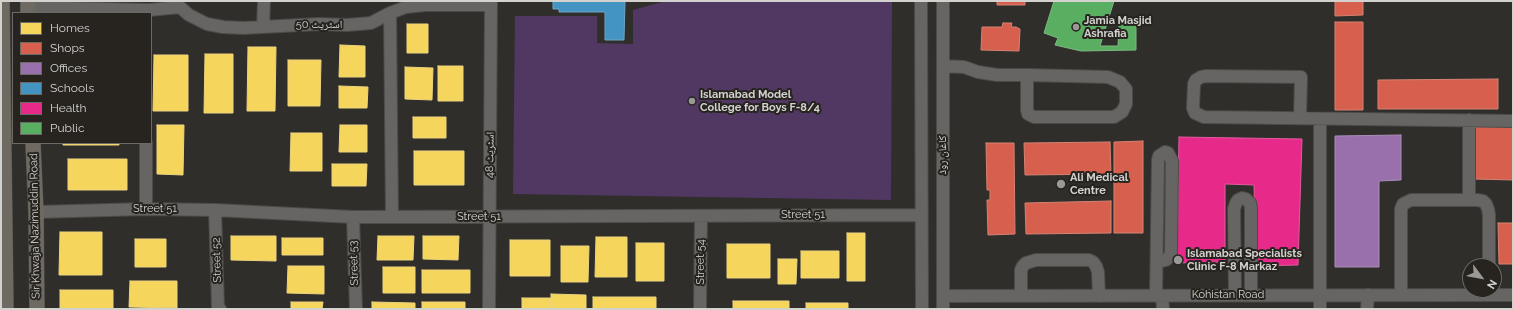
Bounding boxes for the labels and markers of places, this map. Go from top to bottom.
place label: Jamia Masjid Ashrafia [1084,14,1152,40]
marker: Jamia Masjid Ashrafia [1071,22,1081,32]
place label: Islamabad Model College for Boys F-8/4 [700,88,820,114]
marker: Islamabad Model College for Boys F-8/4 [687,96,697,106]
place label: Ali Medical Centre [1070,171,1128,197]
marker: Ali Medical Centre [1055,178,1067,190]
place label: Islamabad Specialists Clinic F-8 Markaz [1187,247,1302,273]
marker: Islamabad Specialists Clinic F-8 Markaz [1172,254,1184,266]

